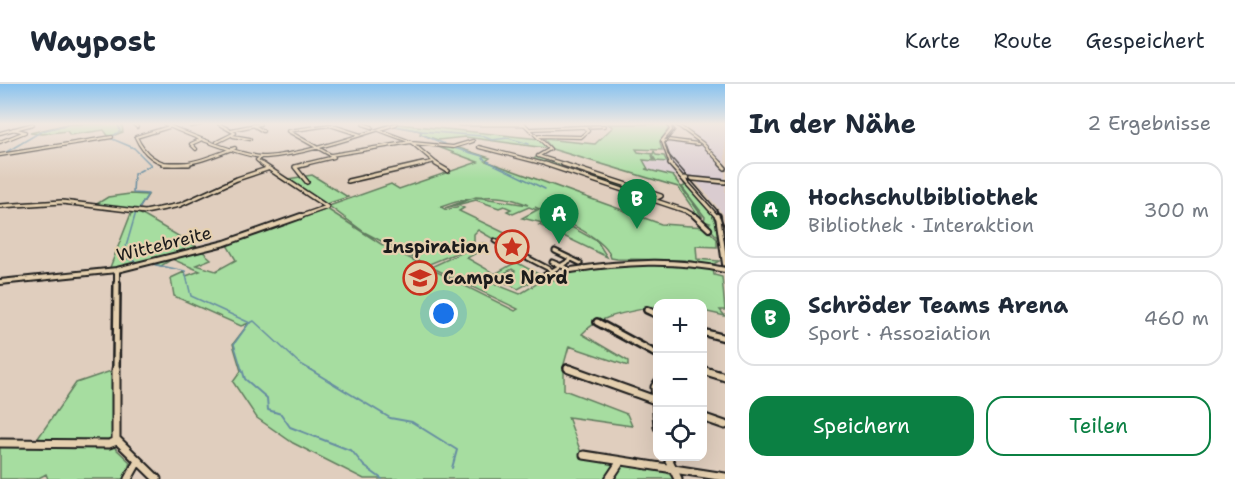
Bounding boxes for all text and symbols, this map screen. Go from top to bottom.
text: Waypost [30,22,156,60]
text: Karte [905,27,960,55]
text: Route [993,27,1052,55]
text: Gespeichert [1085,27,1205,55]
text: In der Nähe [749,106,916,141]
text: 2 Ergebnisse [1087,110,1211,136]
pin: B [618,180,656,229]
text: Hochschulbibliothek [808,183,1038,212]
pin: A [540,194,578,244]
text: A [763,197,778,223]
text: 300 m [1143,197,1209,223]
text: Bibliothek · Interaktion [808,212,1034,238]
street label: Wittebreite [114,221,214,267]
place icon: Inspiration [494,229,530,265]
place label: Inspiration [383,235,489,259]
school or university icon: Campus Nord [402,260,438,296]
place label: Campus Nord [443,266,568,290]
text: Schröder Teams Arena [808,291,1068,320]
your location [429,299,458,328]
map controls [653,299,707,461]
button: + [653,299,707,353]
text: B [764,305,777,331]
text: 460 m [1144,305,1209,331]
text: Sport · Assoziation [808,320,991,346]
button: − [653,353,707,407]
button: Speichern [749,396,974,456]
button: Teilen [986,396,1211,456]
button: locate [653,407,707,461]

